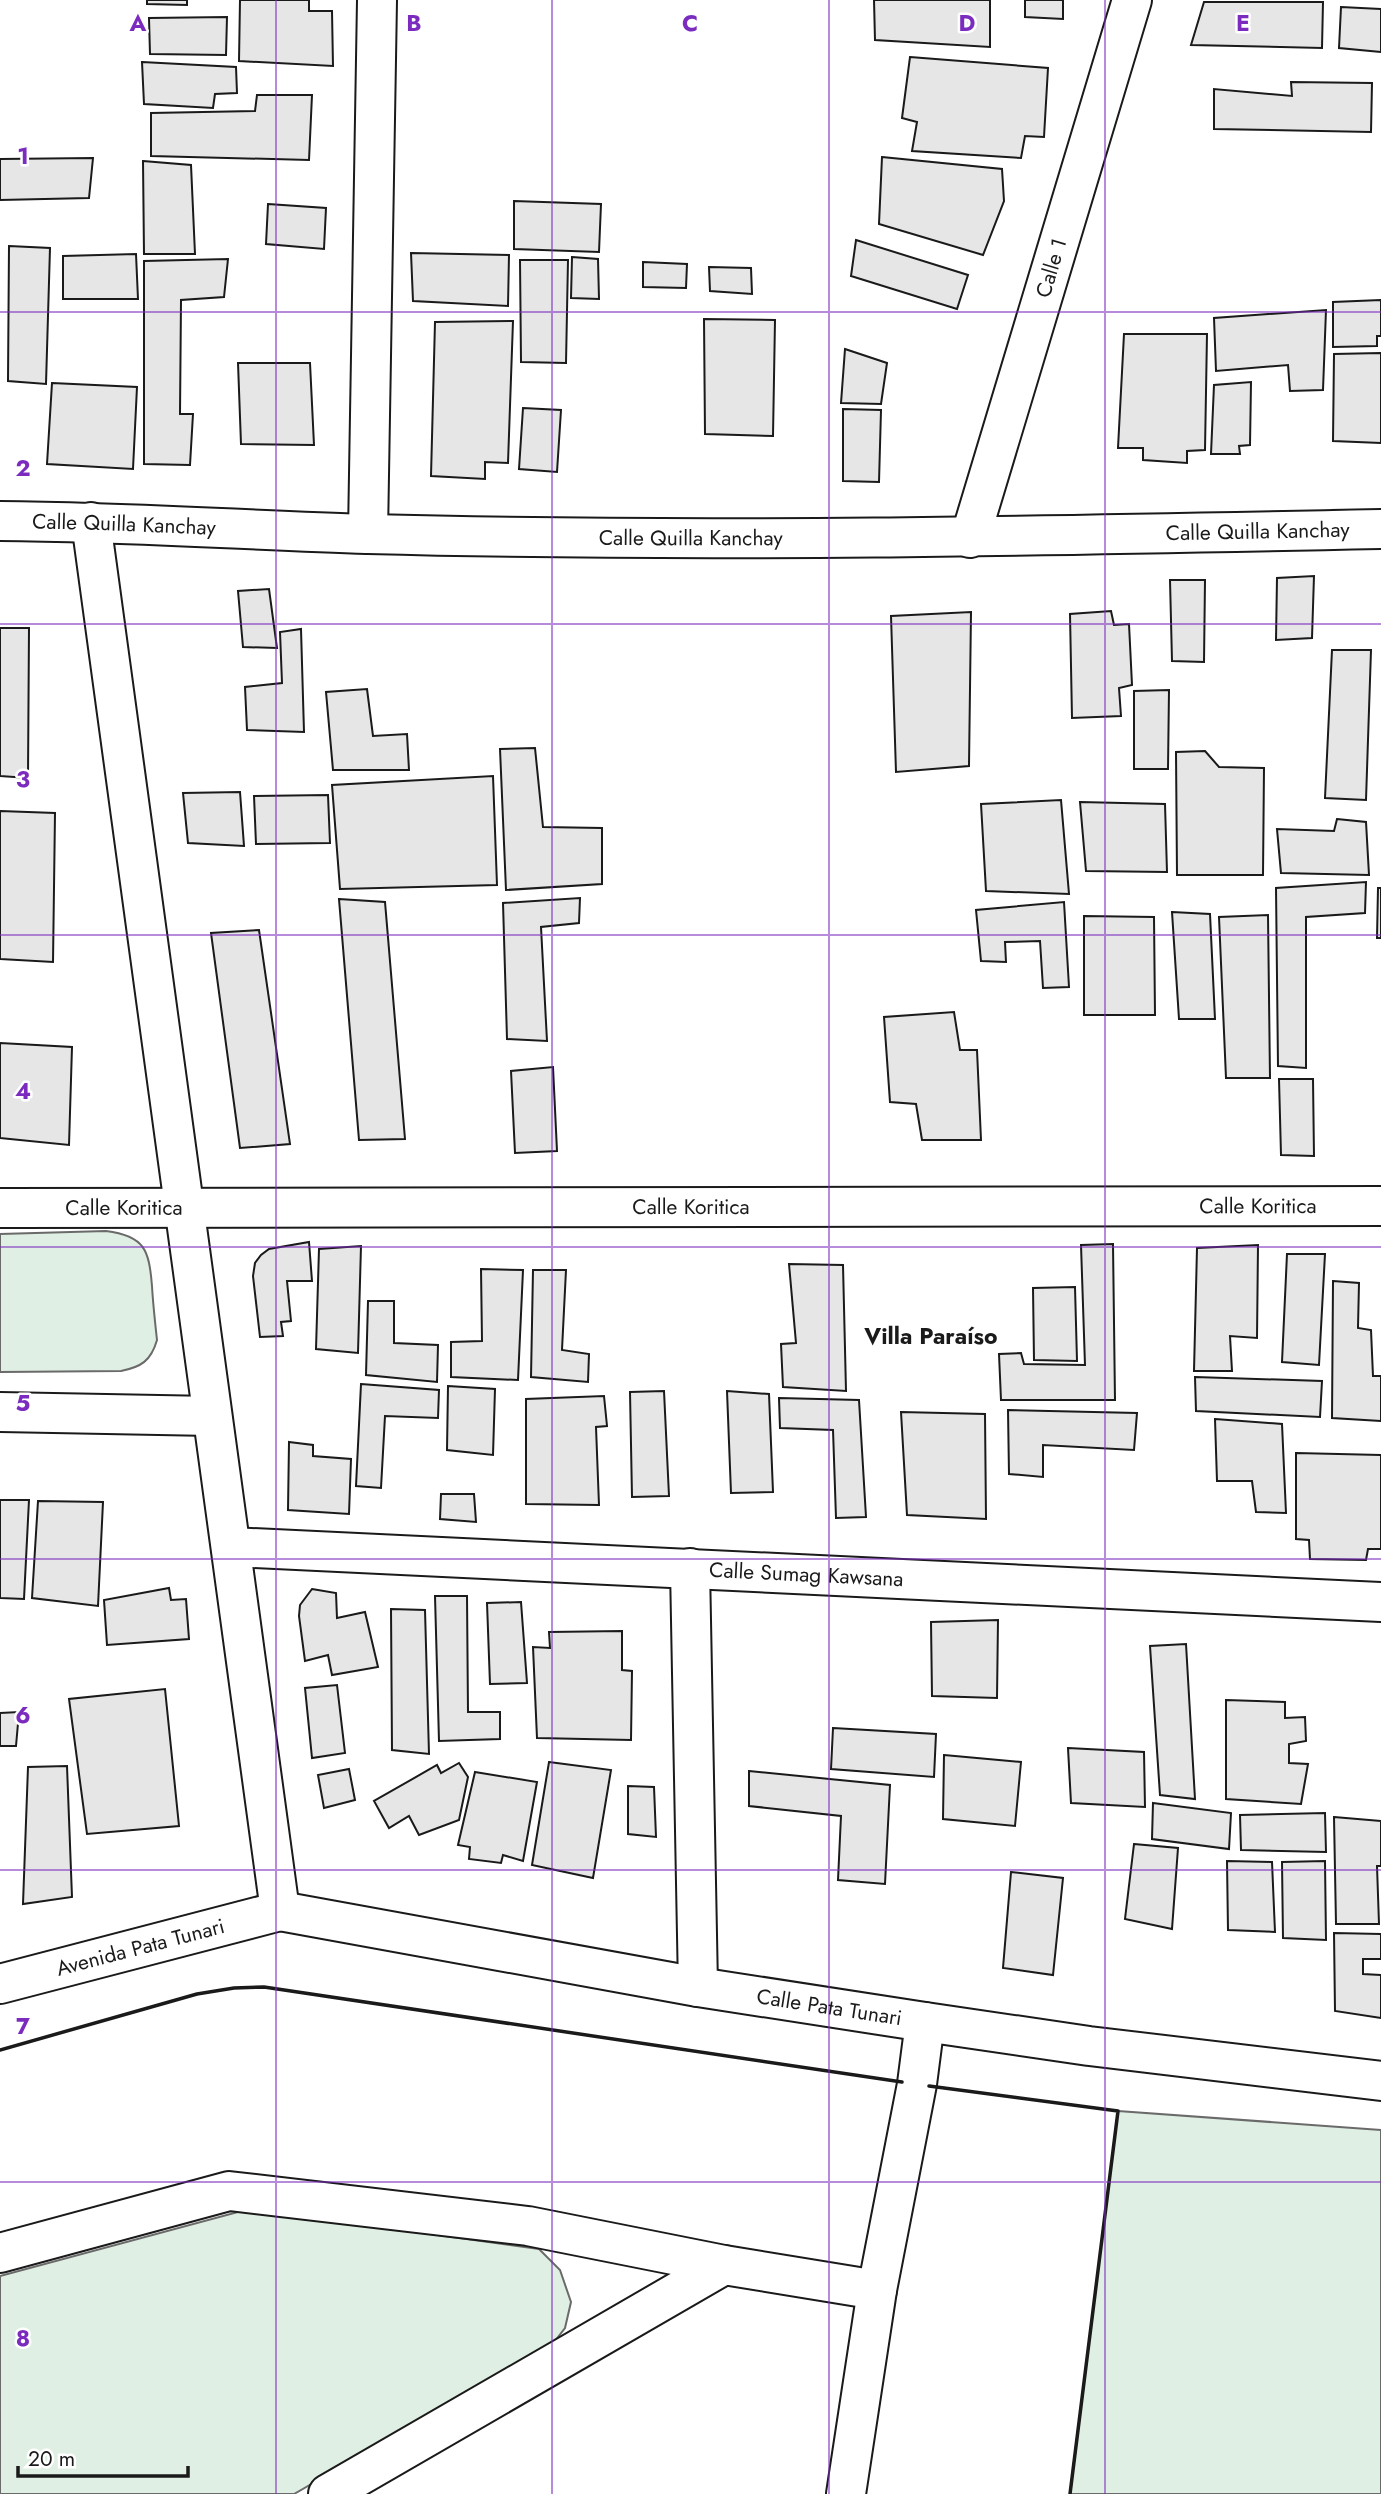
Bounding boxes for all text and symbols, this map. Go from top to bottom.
text: A [129,6,147,40]
text: B [406,6,422,40]
text: C [682,6,698,40]
text: D [959,6,976,40]
text: E [1236,6,1250,40]
text: 1 [17,139,29,173]
street label: Calle 1 [1028,235,1074,301]
text: 2 [15,451,31,485]
street label: Calle Quilla Kanchay [32,506,217,543]
street label: Calle Quilla Kanchay [1165,515,1351,548]
street label: Calle Quilla Kanchay [599,523,783,553]
text: 3 [16,762,30,796]
text: 4 [15,1074,31,1108]
street label: Calle Koritica [1199,1191,1317,1221]
street label: Calle Koritica [632,1192,750,1222]
street label: Calle Koritica [65,1193,183,1223]
district label: Villa Paraíso [863,1319,998,1353]
text: 5 [16,1386,30,1420]
street label: Calle Sumag Kawsana [708,1555,904,1594]
text: 6 [15,1698,31,1732]
street label: Avenida Pata Tunari [53,1911,228,1984]
street label: Calle Pata Tunari [754,1981,904,2033]
text: 7 [16,2009,30,2043]
text: 8 [16,2321,30,2355]
scale bar [18,2434,187,2478]
text: 20 m [28,2444,75,2474]

